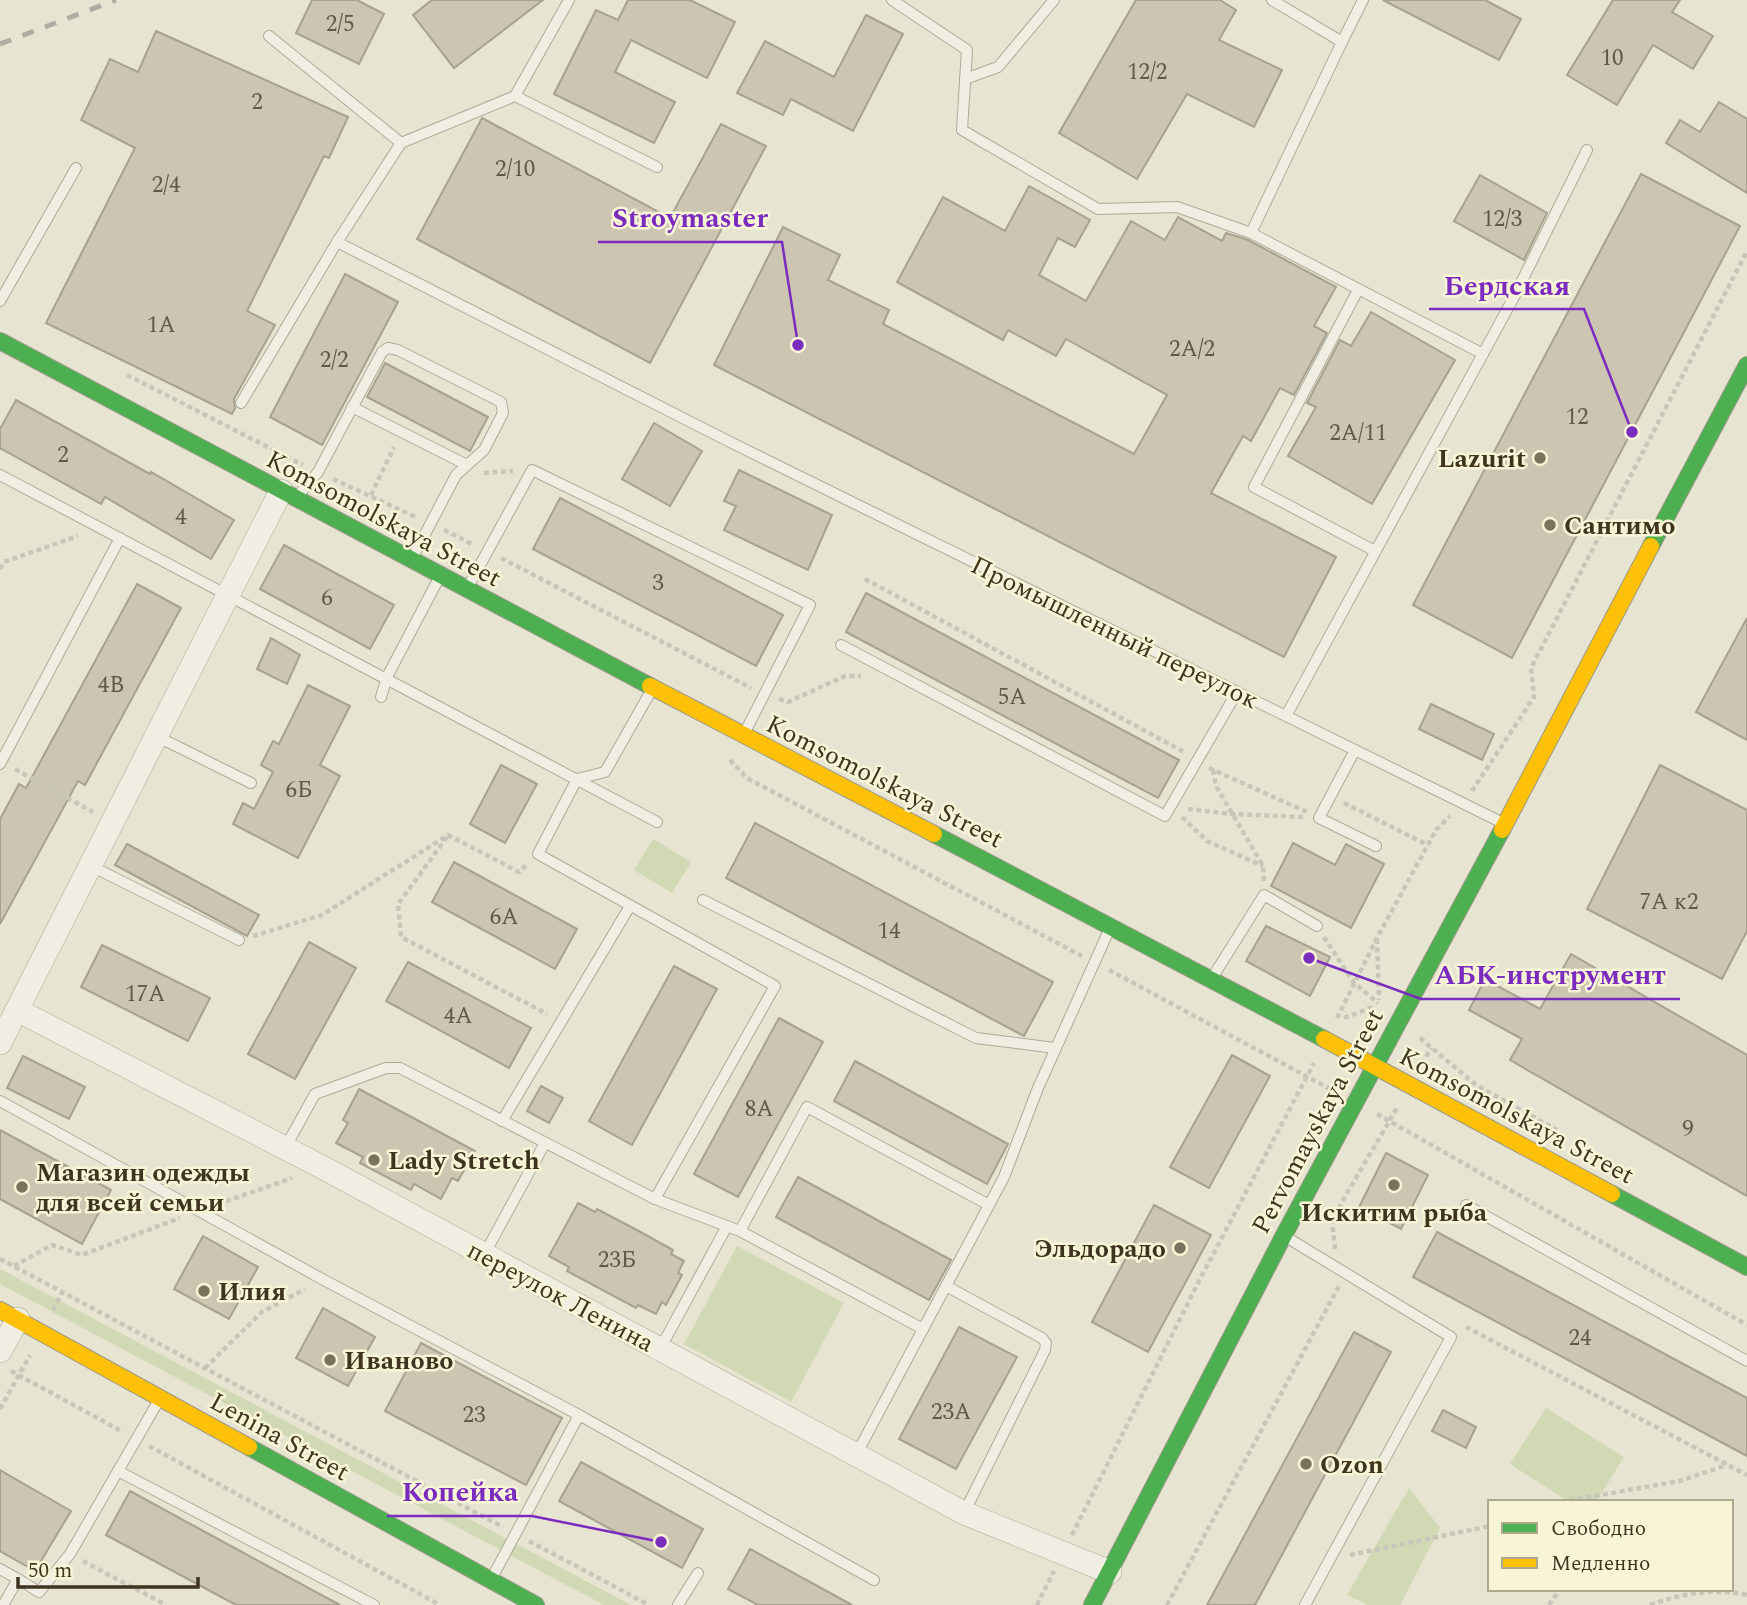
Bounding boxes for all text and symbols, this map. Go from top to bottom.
house number: 2/5 [326,7,354,42]
house number: 10 [1601,41,1624,76]
house number: 12/2 [1127,55,1167,90]
house number: 2 [251,85,263,120]
house number: 2/10 [495,152,535,187]
house number: 2/4 [152,168,181,203]
callout: Stroymaster [598,193,782,242]
text: Stroymaster [612,197,768,240]
house number: 12/3 [1482,202,1522,237]
callout: Бердская [1429,260,1584,309]
text: Бердская [1444,265,1570,308]
house number: 1А [147,308,175,343]
house number: 2А/2 [1169,332,1215,367]
house number: 2/2 [320,343,348,378]
house number: 12 [1566,400,1589,435]
house number: 2А/11 [1329,416,1387,451]
house number: 2 [57,438,69,473]
place label: Lazurit [1438,439,1526,479]
street label: Komsomolskaya Street [259,440,508,598]
marker: Lazurit [1532,450,1548,466]
house number: 4 [175,500,187,535]
place label: Сантимо [1564,506,1675,546]
marker: Сантимо [1542,517,1558,533]
street label: Промышленный переулок [964,546,1266,720]
house number: 3 [652,566,664,601]
house number: 6 [321,581,333,616]
house number: 4В [98,668,124,703]
house number: 5А [998,680,1026,715]
street label: Komsomolskaya Street [759,705,1010,859]
house number: 6Б [286,773,312,808]
house number: 7А к2 [1640,885,1698,920]
house number: 6А [490,900,518,935]
house number: 14 [878,914,901,949]
callout: АБК-инструмент [1421,950,1680,999]
text: АБК-инструмент [1434,954,1666,997]
house number: 17А [125,977,165,1012]
house number: 4А [444,999,472,1034]
street label: Pervomayskaya Street [1241,1001,1394,1242]
street label: Komsomolskaya Street [1392,1037,1641,1195]
house number: 8А [745,1092,773,1127]
house number: 9 [1682,1112,1694,1147]
place label: Lady Stretch [388,1141,540,1181]
marker: Lady Stretch [366,1152,382,1168]
place label: Магазин одежды для всей семьи [36,1153,250,1223]
marker: Искитим рыба [1386,1177,1402,1193]
marker: Магазин одежды для всей семьи [14,1179,30,1195]
place label: Искитим рыба [1301,1193,1488,1233]
place label: Эльдорадо [1034,1229,1166,1269]
street label: переулок Ленина [460,1231,662,1363]
marker: Эльдорадо [1172,1240,1188,1256]
house number: 23Б [598,1243,636,1278]
place label: Илия [218,1272,286,1312]
marker: Илия [196,1283,212,1299]
house number: 24 [1569,1321,1592,1356]
place label: Иваново [344,1341,453,1381]
marker: Иваново [322,1352,338,1368]
street label: Lenina Street [202,1382,357,1492]
house number: 23А [931,1395,971,1430]
house number: 23 [463,1398,486,1433]
place label: Ozon [1320,1445,1384,1485]
marker: Ozon [1298,1456,1314,1472]
callout: Копейка [387,1467,532,1516]
text: Копейка [402,1471,519,1514]
legend [1488,1500,1733,1591]
text: Свободно [1551,1513,1646,1545]
scale bar [18,1546,198,1590]
text: Медленно [1551,1548,1650,1580]
text: 50 m [28,1555,72,1587]

